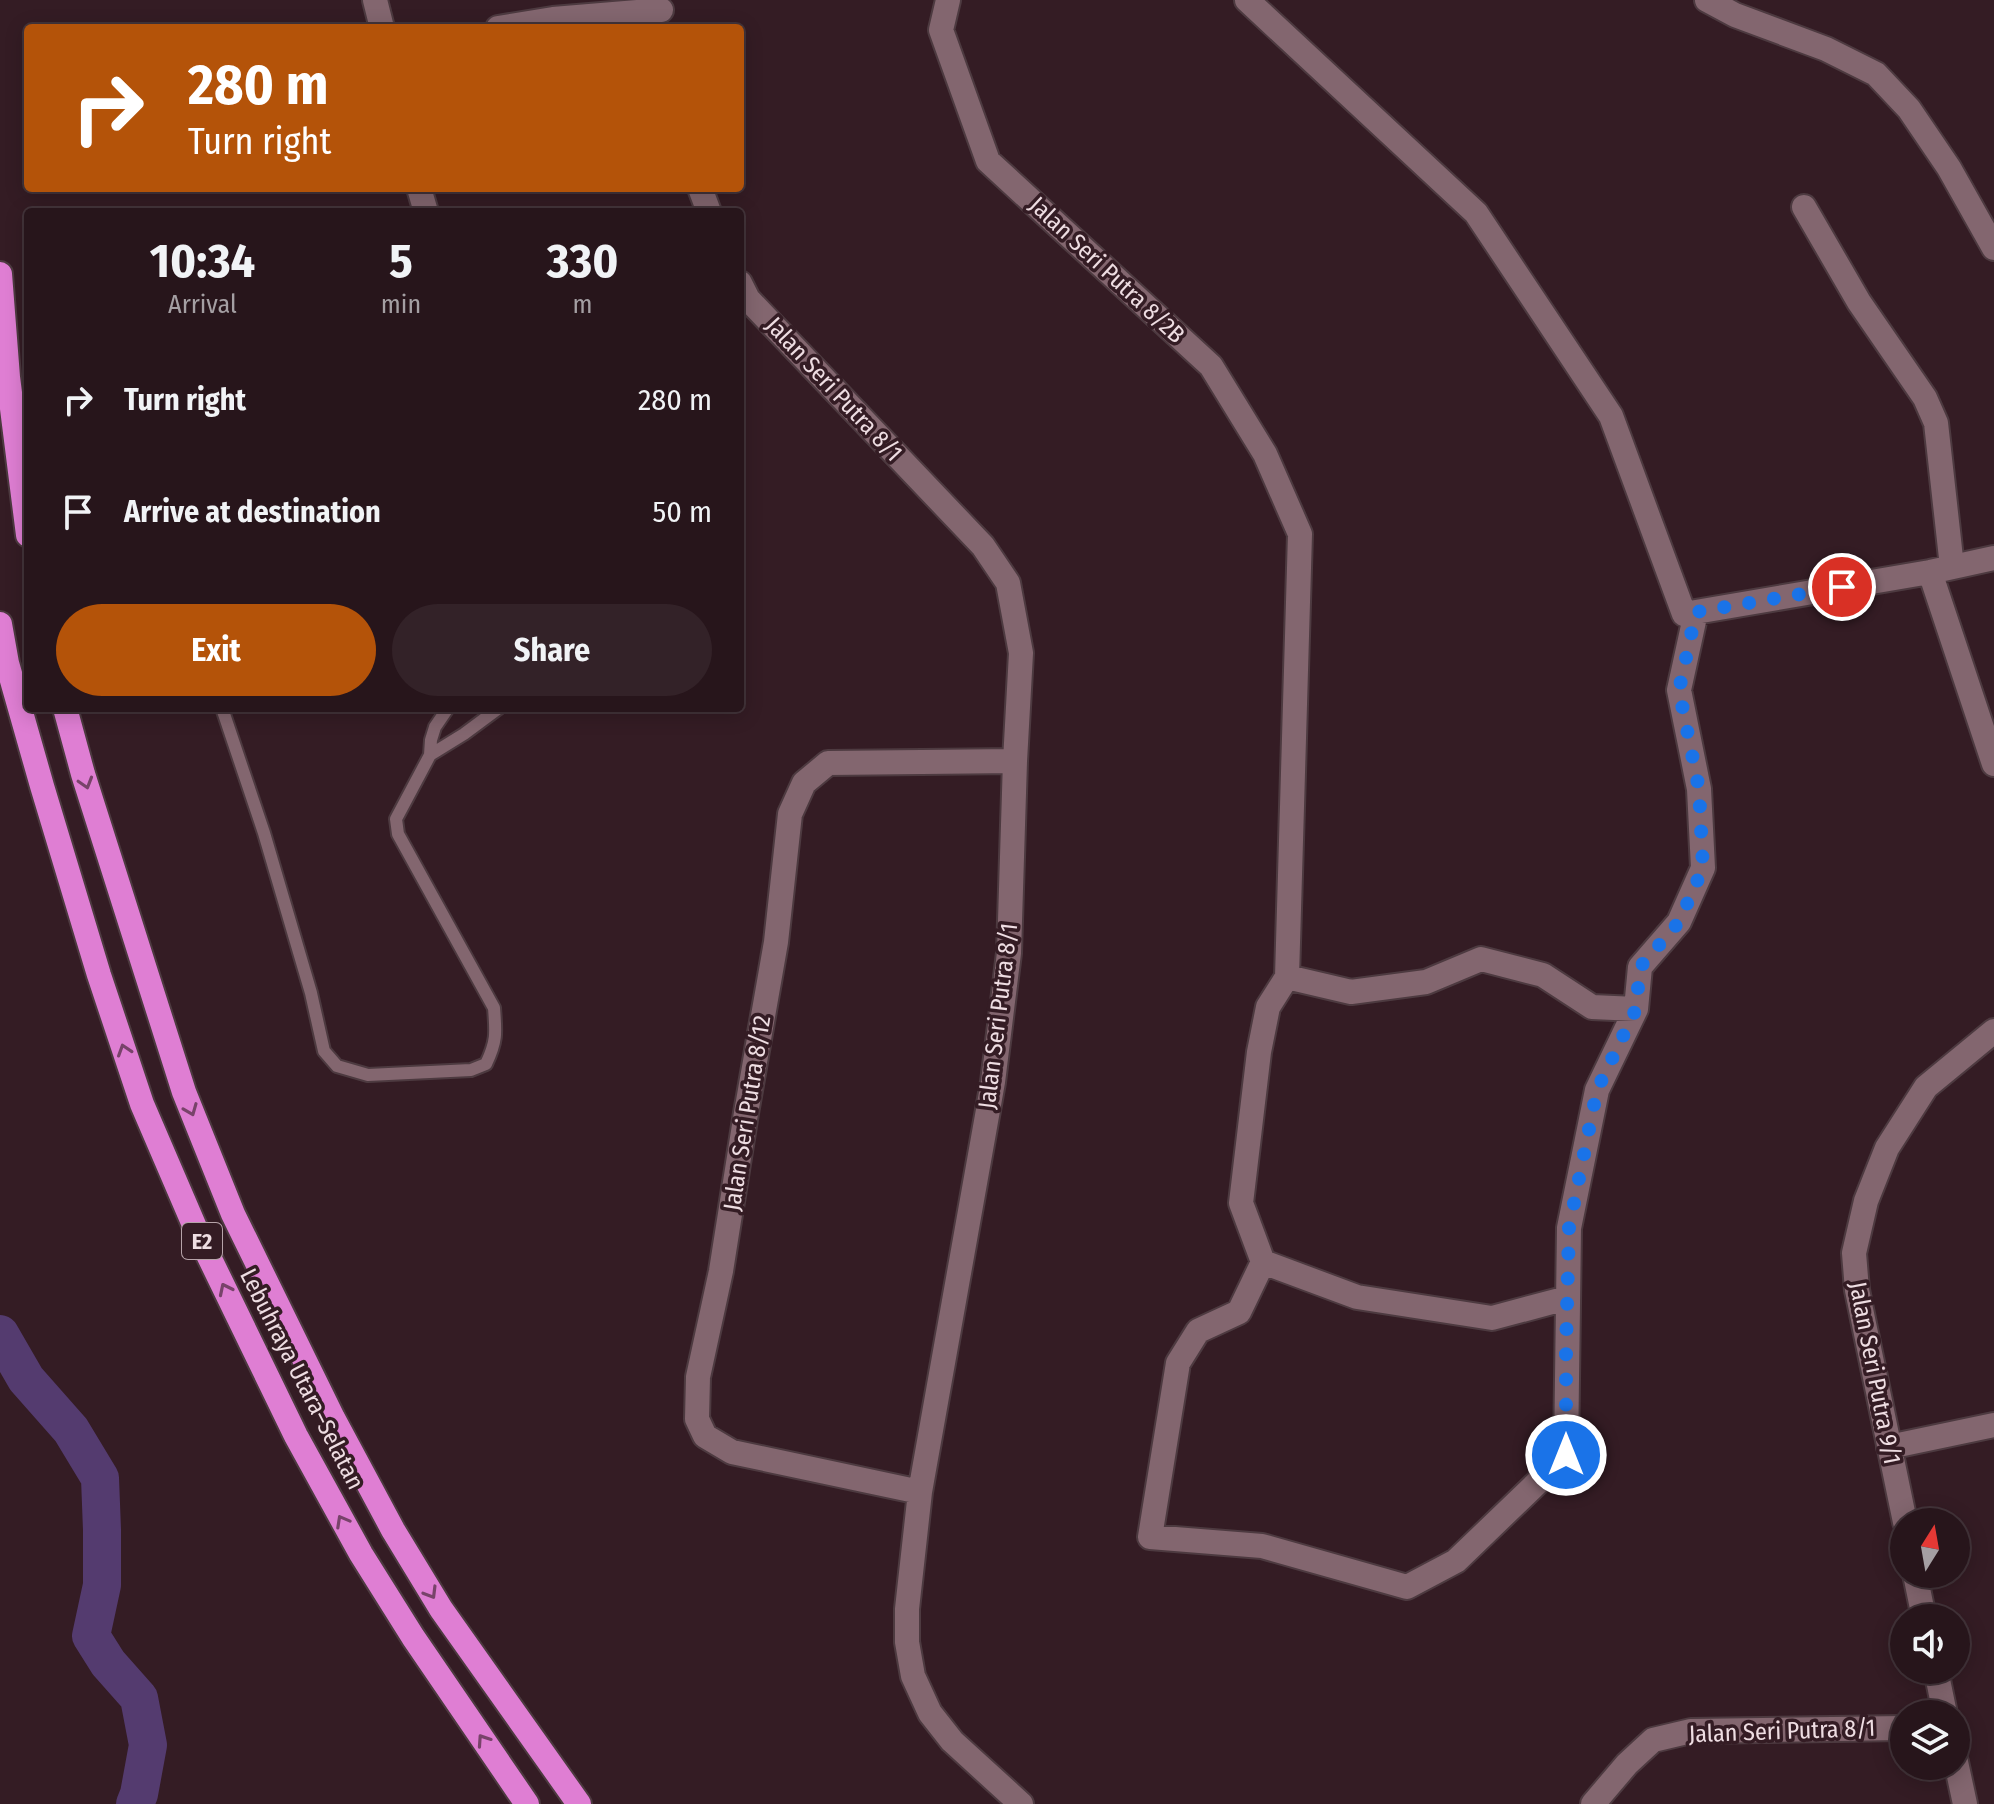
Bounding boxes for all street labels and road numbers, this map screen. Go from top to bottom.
street label: Jalan Seri Putra 8/2B [1024,191,1190,349]
street label: Jalan Seri Putra 8/1 [760,311,908,467]
street label: Jalan Seri Putra 8/1 [973,922,1023,1110]
street label: Jalan Seri Putra 8/12 [718,1013,776,1213]
road number: E2 [182,1223,222,1259]
street label: Lebuhraya Utara–Selatan [234,1264,370,1494]
street label: Jalan Seri Putra 9/1 [1844,1279,1906,1467]
street label: Jalan Seri Putra 8/1 [1688,1714,1876,1748]

